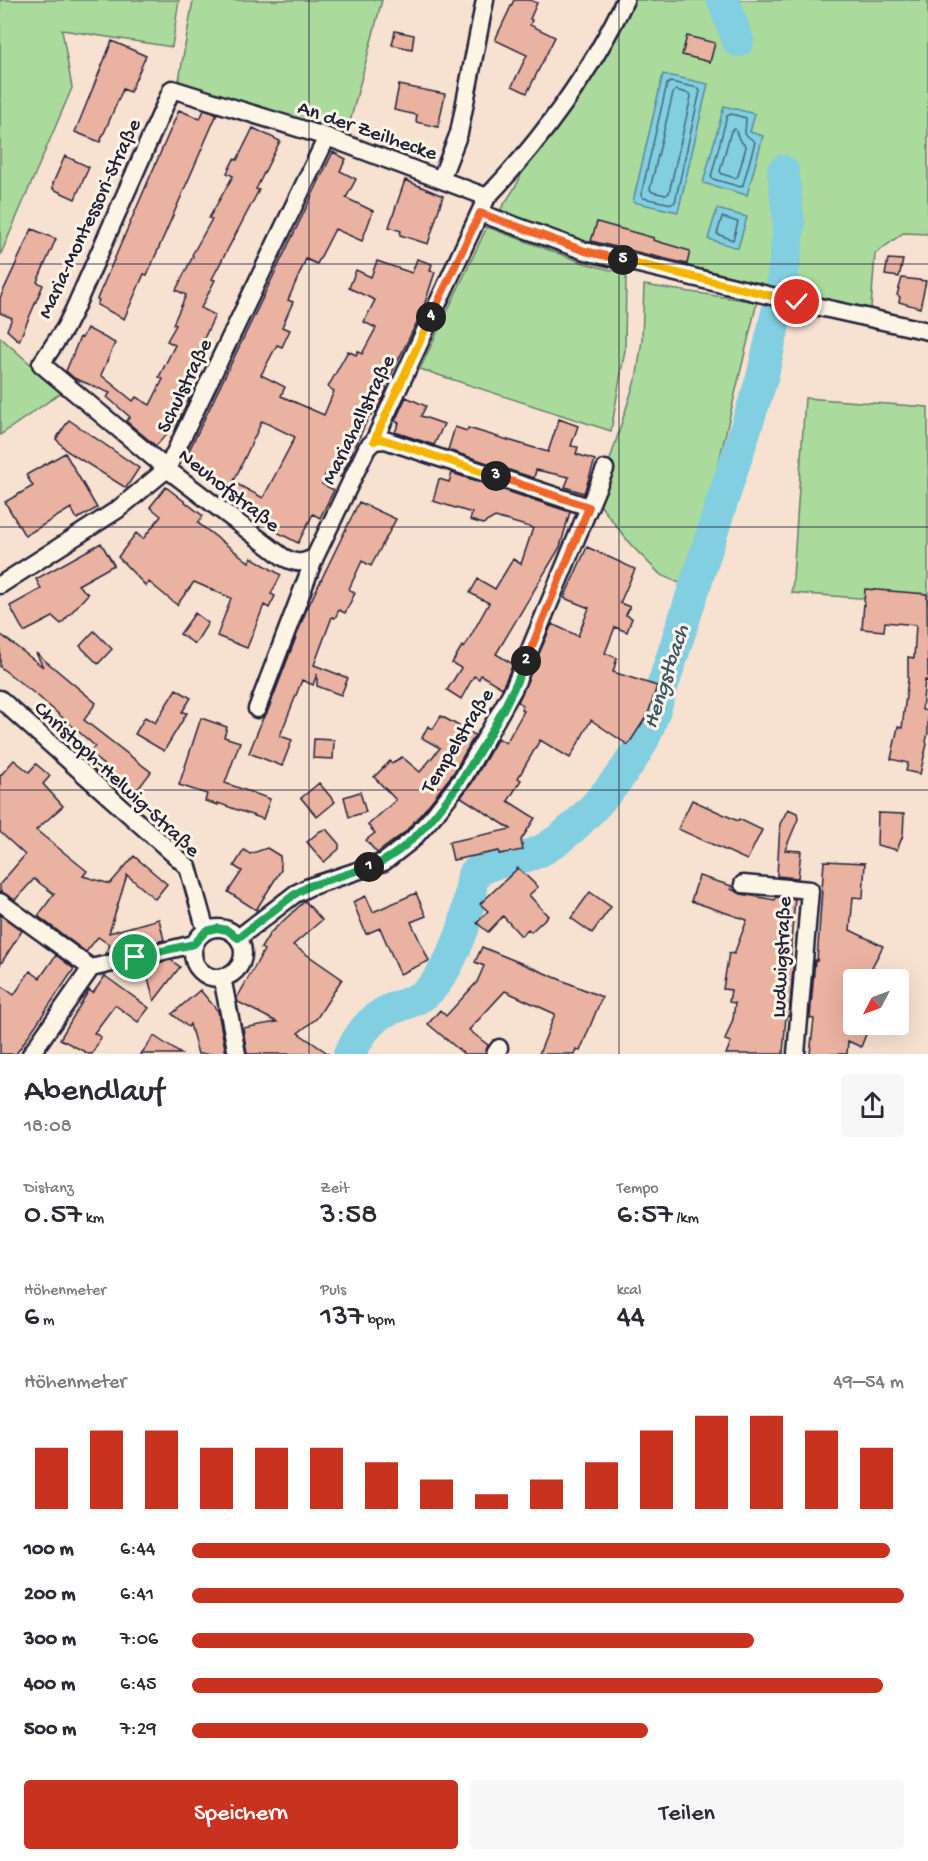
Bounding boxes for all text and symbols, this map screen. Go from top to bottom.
street label: An der Zeilhecke [294,97,441,168]
street label: Maria-Montessori-Straße [34,115,149,323]
pin: 5 [608,245,638,275]
text: 5 [619,250,627,269]
pin [771,276,822,327]
icon: check [780,285,813,318]
pin: 4 [416,302,446,332]
text: 4 [427,307,435,326]
street label: Schulstraße [153,334,220,438]
street label: Mariahallstraße [318,351,403,489]
street label: Neuhofstraße [172,444,285,540]
pin: 3 [481,461,511,491]
text: 3 [492,466,500,485]
water label: Hengstbach [639,622,697,732]
pin: 2 [511,646,541,676]
text: 2 [522,651,530,670]
street label: Tempelstraße [416,684,502,800]
street label: Christoph-Helwig-Straße [27,697,205,865]
pin: 1 [354,852,384,882]
text: 1 [366,857,372,876]
street label: Ludwigstraße [768,895,799,1019]
pin [109,931,160,982]
icon: arrive [118,940,151,973]
north arrow [843,969,909,1035]
map controls [843,969,909,1035]
text: Abendlauf [24,1074,164,1112]
button: share [841,1074,904,1137]
text: 18:08 [24,1116,72,1139]
text: Distanz [24,1180,74,1199]
text: Zeit [320,1180,349,1199]
text: Tempo [617,1180,659,1199]
text: 0.57 [24,1199,82,1234]
text: 3:58 [320,1199,378,1234]
text: 6:57 [617,1199,673,1234]
text: km [82,1210,104,1229]
text: /km [673,1210,699,1229]
text: Höhenmeter [24,1282,106,1301]
text: Puls [320,1282,346,1301]
text: kcal [617,1282,642,1301]
text: 6 [24,1301,39,1336]
text: 137 [320,1301,364,1336]
text: 44 [617,1301,645,1336]
text: m [39,1312,54,1331]
text: bpm [364,1312,395,1331]
text: Höhenmeter [24,1372,126,1395]
text: 49–54 m [833,1372,904,1395]
text: 100 m [24,1539,74,1562]
text: 6:44 [120,1539,155,1562]
text: 200 m [24,1584,75,1607]
text: 6:41 [120,1584,154,1607]
text: 300 m [24,1629,76,1652]
text: 7:06 [120,1629,158,1652]
text: 400 m [24,1674,75,1697]
text: 6:45 [120,1674,156,1697]
text: 500 m [24,1719,76,1742]
text: 7:29 [120,1719,157,1742]
button: Speichern [24,1780,458,1849]
button: Teilen [470,1780,904,1849]

